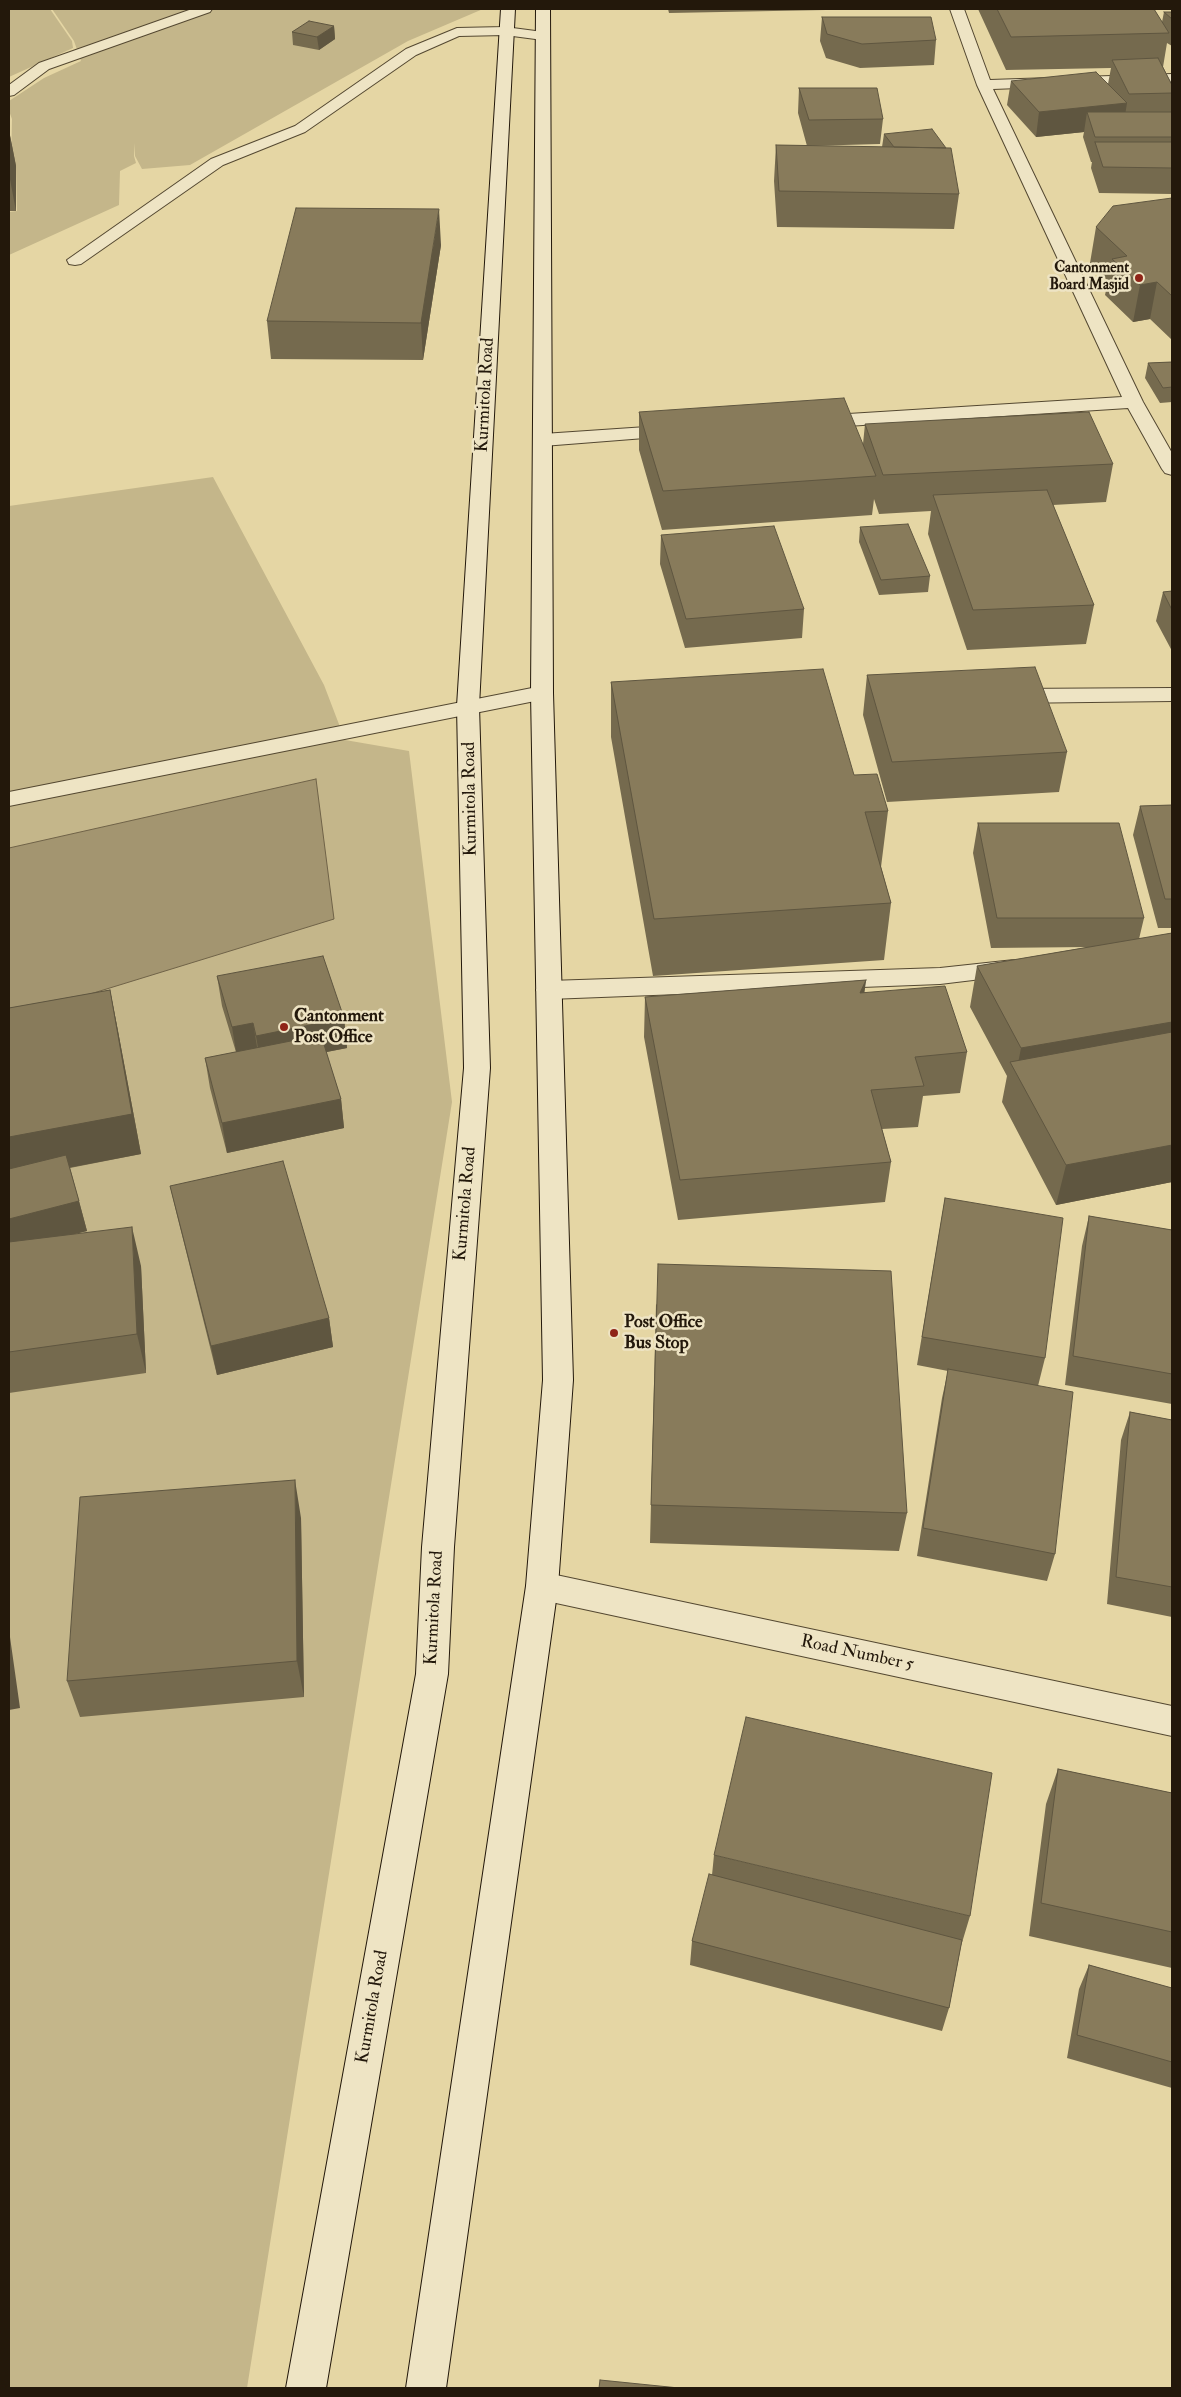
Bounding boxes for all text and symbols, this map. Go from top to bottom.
place label: Cantonment Board Masjid [1049,260,1129,295]
marker: Cantonment Board Masjid [1133,272,1145,284]
street label: Kurmitola Road [472,337,500,453]
street label: Kurmitola Road [459,741,483,857]
place label: Cantonment Post Office [294,1006,384,1048]
marker: Cantonment Post Office [278,1021,290,1033]
street label: Kurmitola Road [450,1146,482,1262]
place label: Post Office Bus Stop [624,1312,702,1355]
marker: Post Office Bus Stop [608,1327,620,1339]
street label: Kurmitola Road [421,1550,449,1666]
street label: Road Number 5 [798,1631,916,1677]
street label: Kurmitola Road [352,1949,394,2065]

